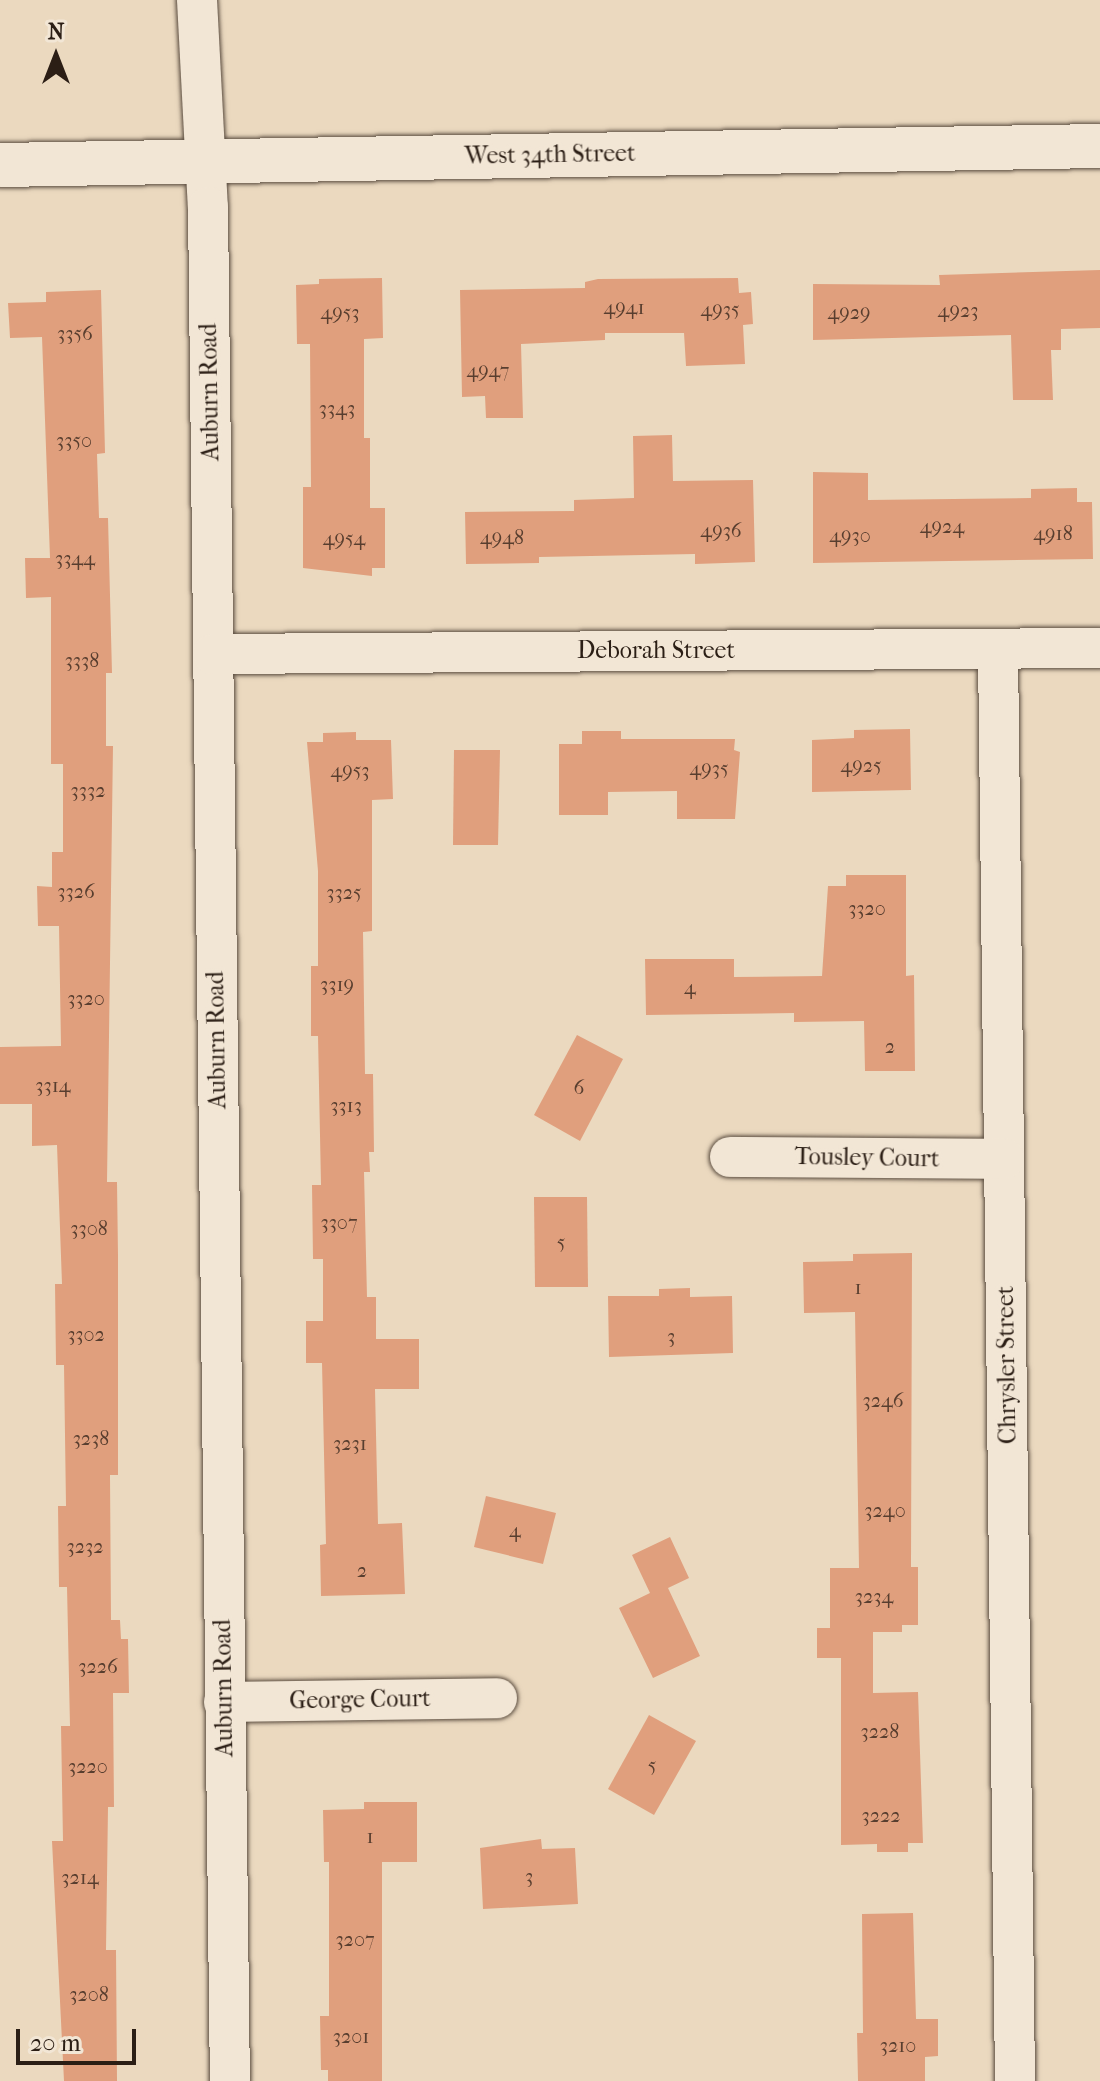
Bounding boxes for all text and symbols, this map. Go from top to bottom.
north arrow [16,16,96,96]
text: N [48,19,64,45]
street label: West 34th Street [464,139,636,171]
house number: 4941 [603,295,645,319]
house number: 4935 [700,297,740,321]
house number: 4923 [938,298,978,322]
house number: 4953 [320,300,360,324]
house number: 4929 [827,300,871,324]
house number: 3356 [57,321,93,345]
street label: Auburn Road [194,323,226,461]
house number: 4947 [466,358,510,382]
house number: 3343 [319,396,355,420]
house number: 3350 [56,428,92,452]
house number: 4924 [920,514,964,538]
house number: 4936 [700,518,742,542]
house number: 4918 [1033,521,1073,545]
house number: 4930 [829,523,871,547]
house number: 4948 [480,525,524,549]
house number: 4954 [323,526,365,550]
house number: 3344 [55,546,95,570]
street label: Deborah Street [577,637,735,665]
house number: 3338 [65,648,99,672]
house number: 4925 [840,753,882,777]
house number: 4935 [689,756,729,780]
house number: 4953 [330,758,370,782]
house number: 3332 [71,778,105,802]
house number: 3326 [57,879,95,903]
house number: 3325 [326,880,362,904]
house number: 3320 [848,896,886,920]
street label: Auburn Road [201,971,233,1109]
house number: 3319 [320,972,354,996]
house number: 4 [684,975,696,999]
house number: 3320 [67,986,105,1010]
house number: 2 [885,1034,895,1058]
house number: 3314 [35,1073,71,1097]
house number: 6 [574,1075,584,1099]
house number: 3313 [330,1093,362,1117]
street label: Tousley Court [794,1142,940,1174]
house number: 3307 [320,1210,358,1234]
house number: 3308 [70,1216,108,1240]
house number: 5 [557,1230,565,1254]
house number: 1 [854,1275,862,1299]
street label: Chrysler Street [991,1286,1023,1444]
house number: 3302 [67,1322,105,1346]
house number: 3 [667,1324,675,1348]
house number: 3246 [862,1388,904,1412]
house number: 3238 [73,1426,109,1450]
house number: 3231 [333,1431,367,1455]
house number: 3240 [864,1498,906,1522]
house number: 4 [509,1518,521,1542]
house number: 3232 [67,1534,103,1558]
house number: 2 [357,1558,367,1582]
house number: 3234 [855,1584,893,1608]
street label: Auburn Road [208,1619,240,1757]
house number: 3226 [78,1654,118,1678]
street label: George Court [289,1684,431,1716]
house number: 3228 [861,1719,899,1743]
house number: 5 [648,1753,656,1777]
house number: 3220 [68,1754,108,1778]
house number: 3222 [861,1803,901,1827]
house number: 1 [366,1824,374,1848]
house number: 3 [525,1864,533,1888]
house number: 3214 [61,1865,99,1889]
house number: 3207 [335,1927,375,1951]
house number: 3208 [69,1982,109,2006]
scale bar [20,2013,140,2063]
house number: 3201 [333,2024,369,2048]
text: 20 m [30,2029,81,2057]
house number: 3210 [880,2033,916,2057]

